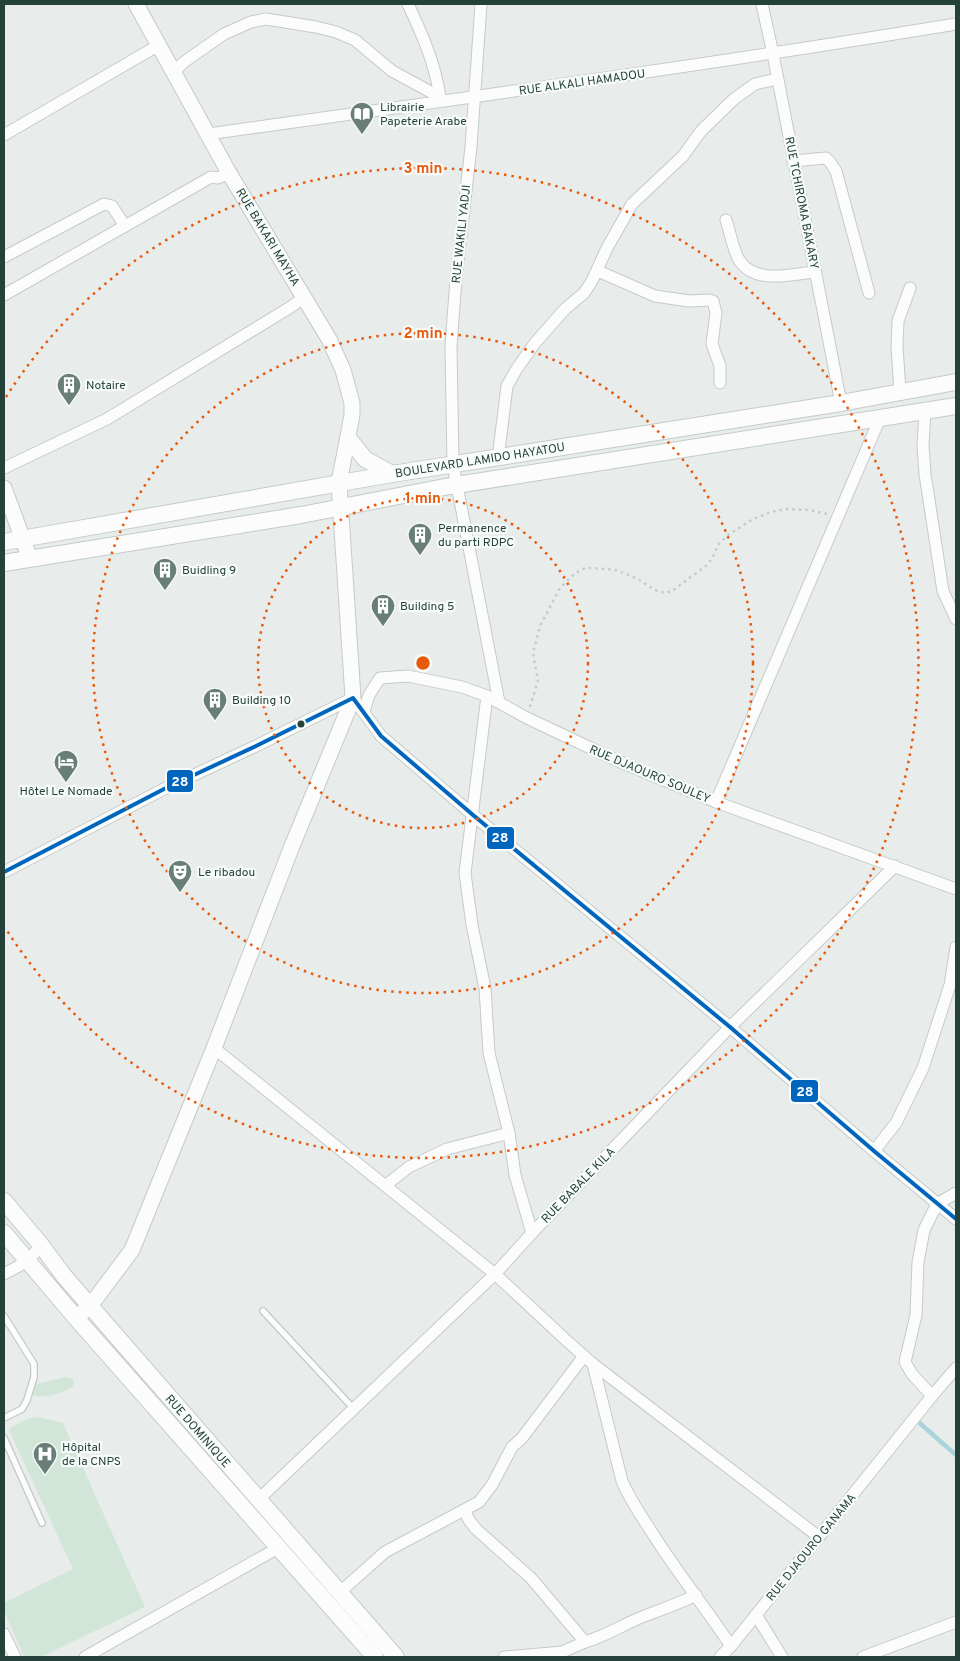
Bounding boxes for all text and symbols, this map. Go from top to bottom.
street label: RUE ALKALI HAMADOU [518,66,646,100]
place label: Librairie Papeterie Arabe [380,100,467,130]
library icon: Librairie Papeterie Arabe [349,101,375,135]
street label: RUE TCHIROMA BAKARY [780,136,822,271]
text: 3 min [403,160,443,179]
street label: RUE WAKILI YADJI [449,184,475,284]
street label: RUE BAKARI MAYHA [232,185,303,290]
text: 2 min [403,325,443,344]
building icon: Notaire [56,372,82,406]
place label: Notaire [86,378,126,394]
street label: BOULEVARD LAMIDO HAYATOU [394,440,566,482]
text: 1 min [405,490,441,509]
place label: Permanence du parti RDPC [438,521,514,551]
building icon: Permanence du parti RDPC [407,522,433,556]
building icon: Buidling 9 [152,557,178,591]
place label: Buidling 9 [182,563,236,579]
building icon: Building 5 [370,593,396,627]
place label: Building 5 [400,599,455,615]
centre of rings [414,654,432,672]
building icon: Building 10 [202,687,228,721]
place label: Building 10 [232,693,291,709]
unlabelled marker [296,719,306,729]
street label: RUE DJAOURO SOULEY [587,742,713,808]
hotel icon: Hôtel Le Nomade [53,749,79,783]
line badge: 28 [166,769,194,793]
text: 28 [171,774,189,791]
place label: Hôtel Le Nomade [20,784,112,800]
line badge: 28 [486,826,515,850]
text: 28 [491,830,509,847]
theatre icon: Le ribadou [167,859,193,893]
place label: Le ribadou [198,865,255,881]
line badge: 28 [790,1079,819,1103]
text: 28 [796,1084,814,1101]
street label: RUE BABALE KILA [538,1144,619,1227]
street label: RUE DOMINIQUE [161,1392,233,1472]
place label: Hôpital de la CNPS [62,1440,121,1470]
hospital icon: Hôpital de la CNPS [32,1441,58,1475]
street label: RUE DJAOURO GANAMA [763,1490,860,1605]

